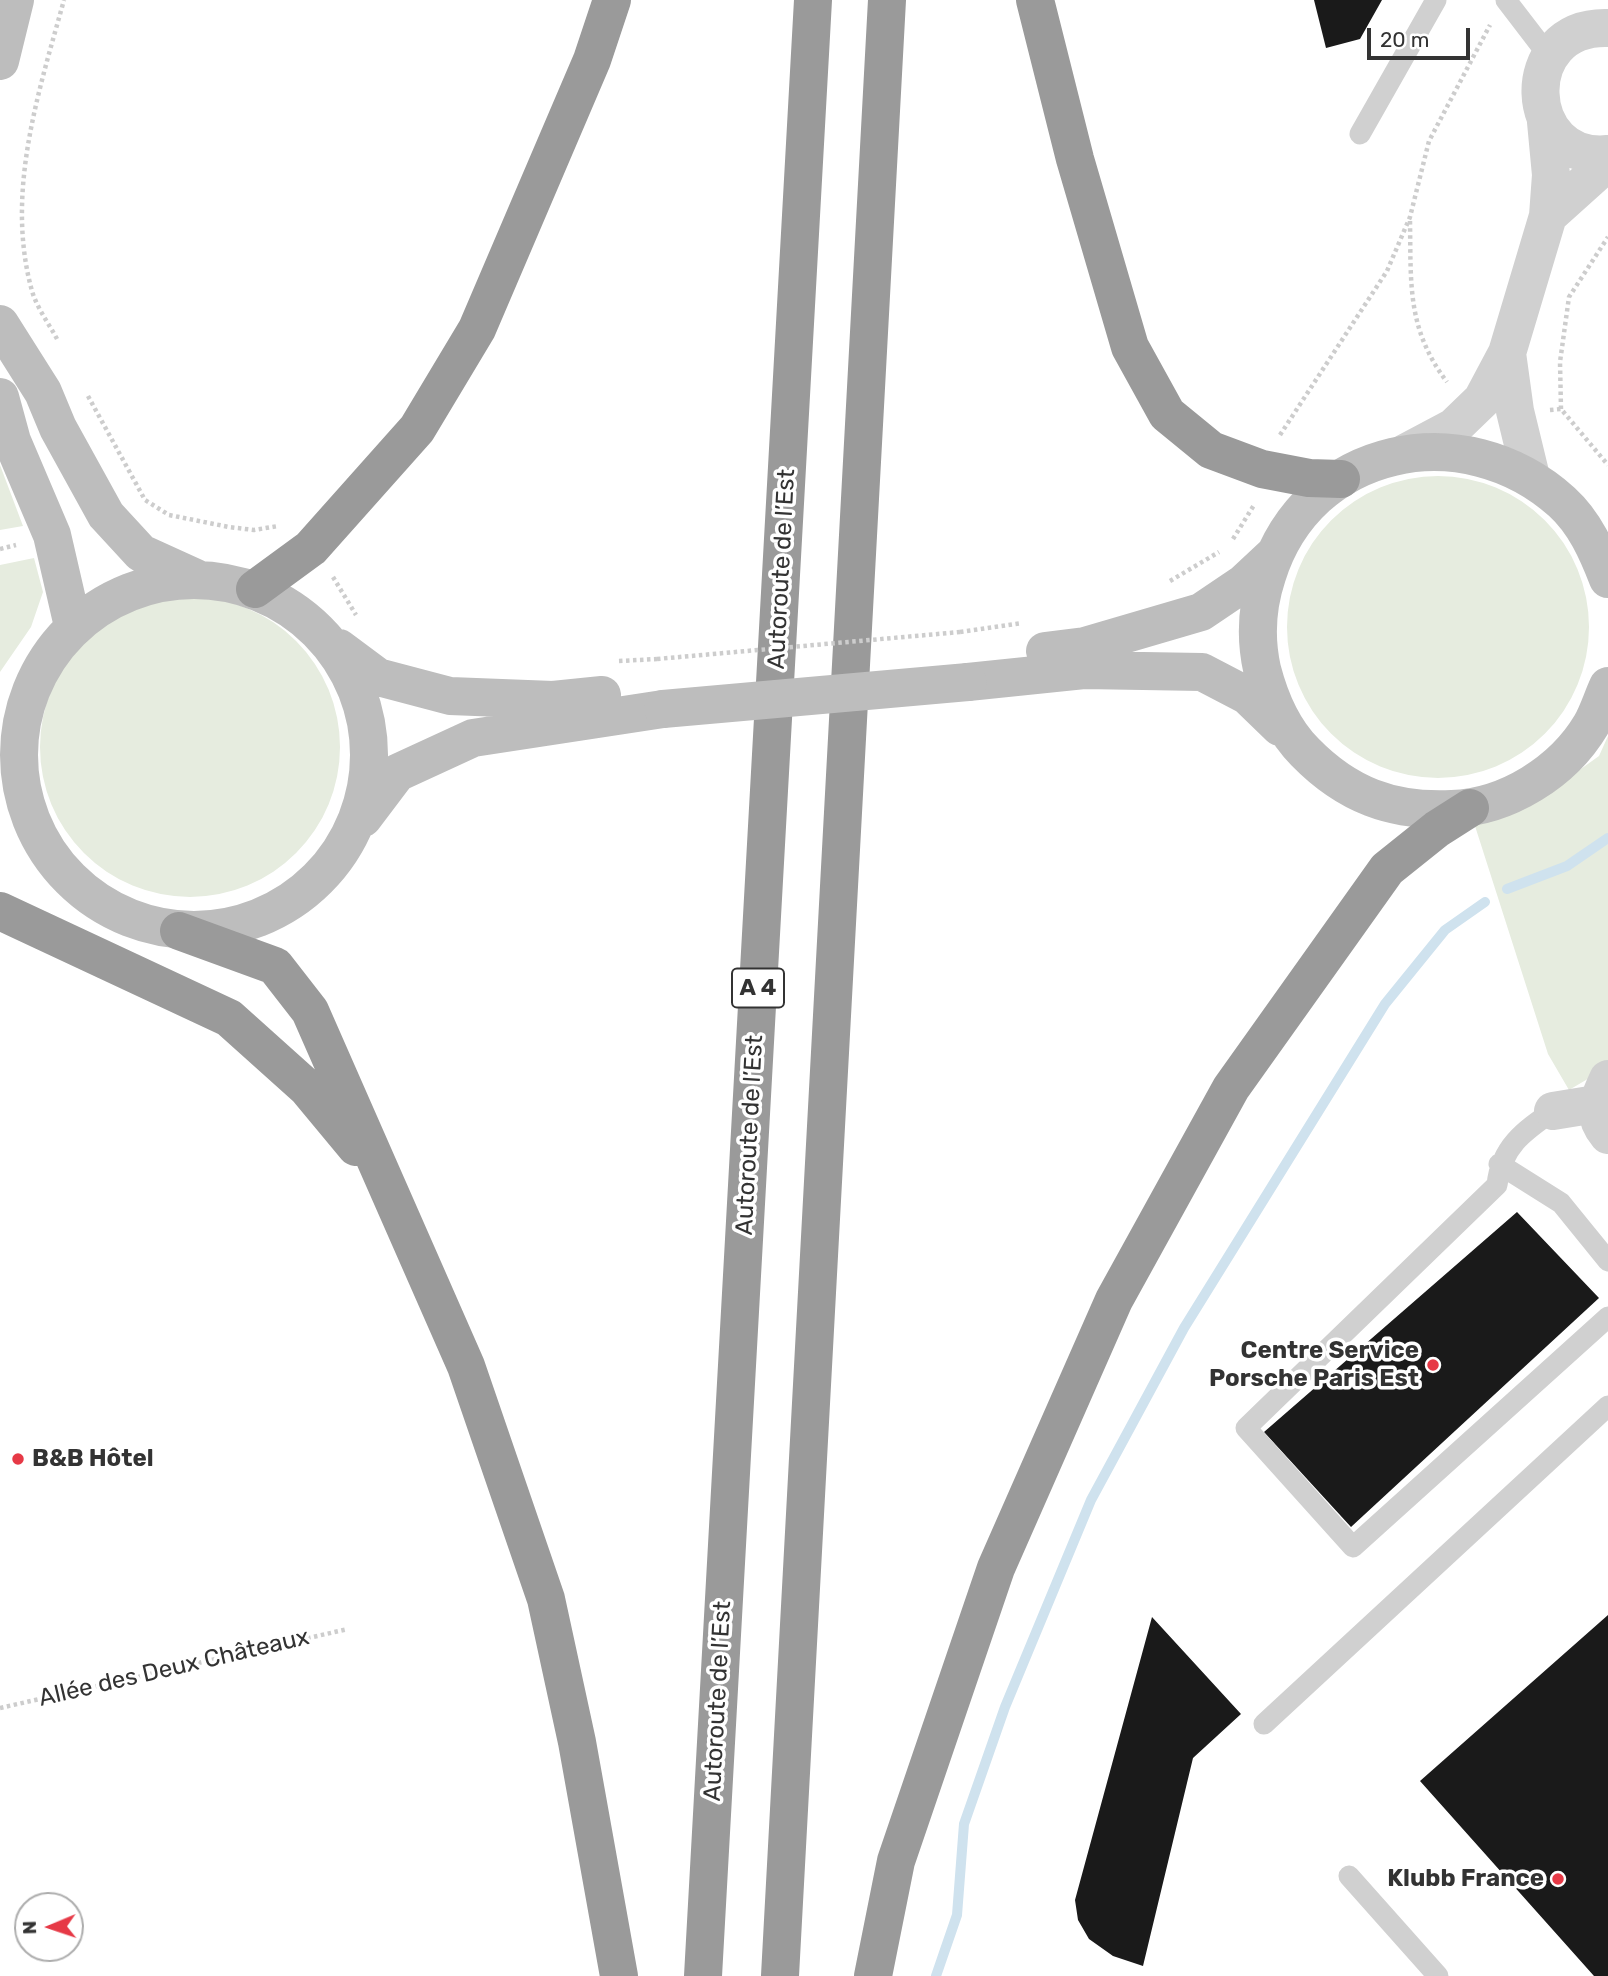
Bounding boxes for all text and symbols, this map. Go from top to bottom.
scale bar [1370,14,1473,58]
text: 20 m [1380,27,1429,52]
street label: Autoroute de l’Est [762,468,802,670]
road number: A 4 [732,968,784,1007]
street label: Autoroute de l’Est [730,1034,770,1236]
place label: Centre Service Porsche Paris Est [1209,1337,1419,1393]
marker: Centre Service Porsche Paris Est [1425,1357,1441,1373]
place label: B&B Hôtel [32,1445,154,1473]
marker: B&B Hôtel [10,1451,26,1467]
street label: Autoroute de l’Est [698,1600,738,1802]
street label: Allée des Deux Châteaux [36,1623,312,1713]
place label: Klubb France [1387,1865,1544,1893]
marker: Klubb France [1550,1871,1566,1887]
north arrow [14,1892,84,1962]
text: N [18,1920,41,1935]

